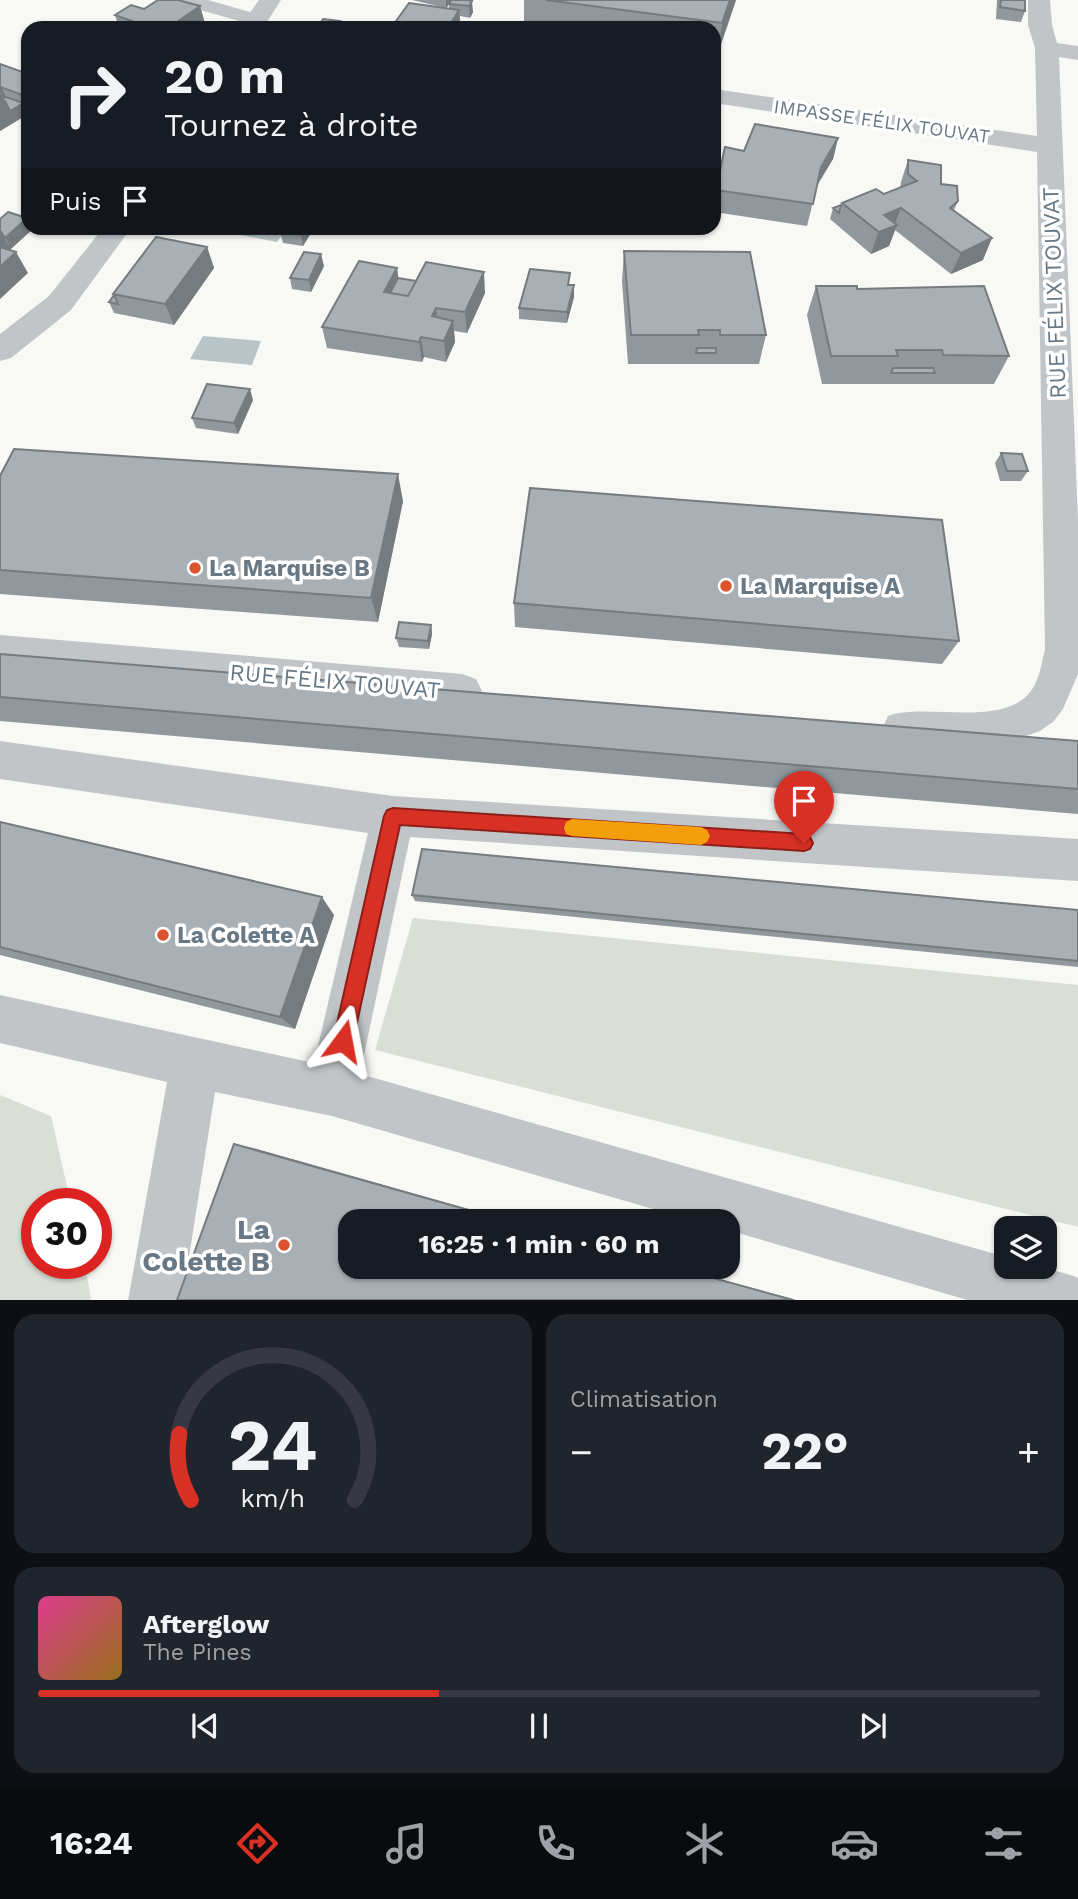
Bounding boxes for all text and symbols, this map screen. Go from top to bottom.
text: 20 m [164,47,285,105]
icon: right [49,49,140,140]
street label: IMPASSE FÉLIX TOUVAT [772,95,991,148]
text: Tournez à droite [164,106,419,144]
icon: arrive [116,182,154,220]
text: Puis [49,186,102,216]
street label: RUE FÉLIX TOUVAT [1037,187,1072,399]
place label: La Marquise B [209,555,370,582]
marker: La Marquise B [187,560,203,576]
place label: La Marquise A [740,573,900,600]
marker: La Marquise A [718,578,734,594]
street label: RUE FÉLIX TOUVAT [228,659,442,704]
pin [774,771,834,843]
icon: arrive [785,782,823,820]
place label: La Colette A [177,922,315,949]
marker: La Colette A [155,927,171,943]
position arrow [306,1004,380,1078]
speed limit sign: 30 [21,1188,112,1279]
place label: La Colette B [142,1213,271,1278]
map controls [994,1216,1057,1279]
button: layers [994,1216,1057,1279]
text: 16:25 · 1 min · 60 m [419,1229,659,1259]
marker: La Colette B [276,1237,292,1253]
text: Climatisation [570,1386,718,1413]
text: 24 [228,1402,318,1488]
text: 22° [761,1421,849,1482]
text: − [570,1430,593,1474]
text: + [1017,1430,1040,1474]
text: km/h [241,1483,305,1512]
text: Afterglow [143,1609,269,1639]
text: The Pines [143,1639,252,1666]
icon: previous [186,1707,224,1745]
icon: pause [520,1707,558,1745]
icon: next [854,1707,892,1745]
icon: directions [233,1819,282,1868]
icon: music [382,1819,431,1868]
icon: phone [531,1819,580,1868]
icon: climate [680,1819,729,1868]
icon: car [830,1819,879,1868]
icon: filters [979,1819,1028,1868]
text: 16:24 [50,1824,133,1862]

